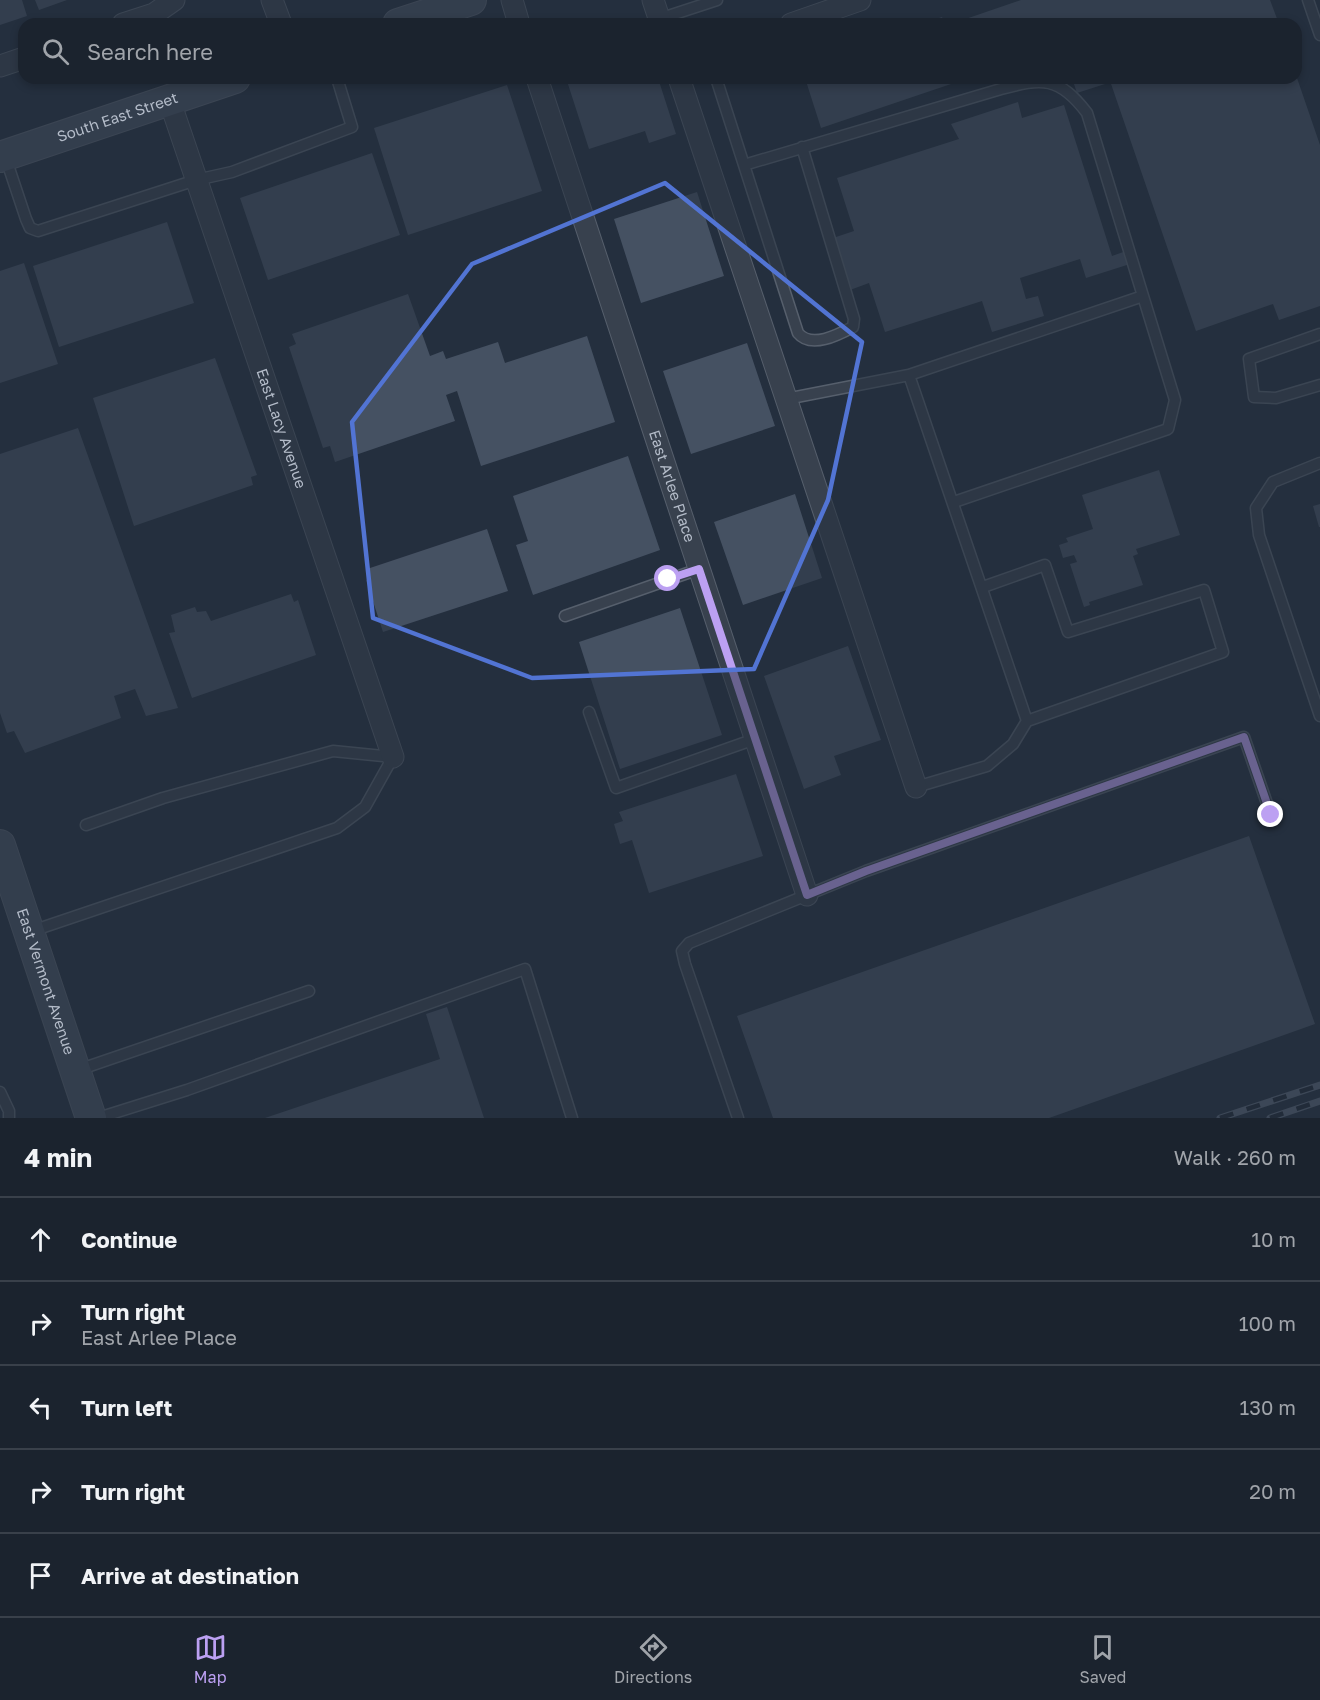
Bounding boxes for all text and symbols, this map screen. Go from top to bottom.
search box [18,18,1302,84]
icon: search [39,35,72,68]
text: Search here [87,38,213,65]
street label: South East Street [54,88,180,145]
street label: East Lacy Avenue [253,366,311,491]
street label: East Arlee Place [646,428,700,545]
route start [654,565,680,591]
route end [1257,801,1283,827]
street label: East Vermont Avenue [14,906,79,1057]
text: 4 min [24,1142,92,1173]
text: Walk · 260 m [1174,1145,1296,1169]
icon: ahead [24,1223,57,1256]
text: Continue [81,1226,177,1253]
text: 10 m [1251,1227,1296,1251]
text: Turn right [81,1298,185,1325]
icon: right [24,1307,57,1340]
text: 100 m [1239,1311,1296,1335]
text: East Arlee Place [81,1325,237,1349]
icon: left [24,1391,57,1424]
text: Turn left [81,1394,172,1421]
text: 130 m [1240,1395,1296,1419]
icon: right [24,1475,57,1508]
text: Turn right [81,1478,185,1505]
text: 20 m [1249,1479,1296,1503]
icon: arrive [24,1559,57,1592]
text: Arrive at destination [81,1562,299,1589]
tab: Map [194,1631,227,1687]
tab: Directions [614,1631,692,1687]
tab: Saved [1080,1631,1126,1687]

